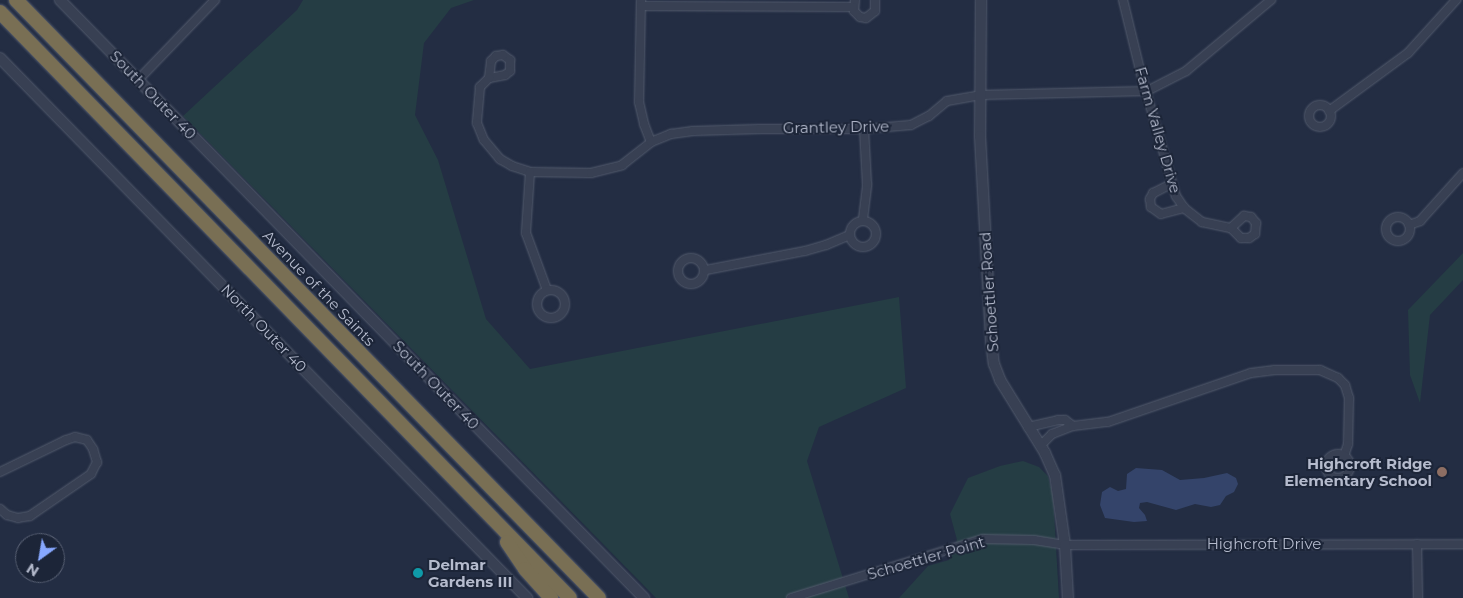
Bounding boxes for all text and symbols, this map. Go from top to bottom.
street label: South Outer 40 [106,47,200,143]
street label: Farm Valley Drive [1131,65,1185,195]
street label: Grantley Drive [783,117,889,137]
street label: Avenue of the Saints [259,226,379,350]
street label: Schoettler Road [976,231,1002,353]
street label: North Outer 40 [217,280,311,376]
street label: South Outer 40 [389,337,483,433]
place label: Highcroft Ridge Elementary School [1284,454,1432,489]
marker: Highcroft Ridge Elementary School [1436,466,1448,478]
north arrow [15,533,65,583]
street label: Schoettler Point [865,533,987,583]
street label: Highcroft Drive [1207,535,1321,553]
place label: Delmar Gardens III [428,555,512,590]
text: N [23,559,42,581]
marker: Delmar Gardens III [412,567,424,579]

